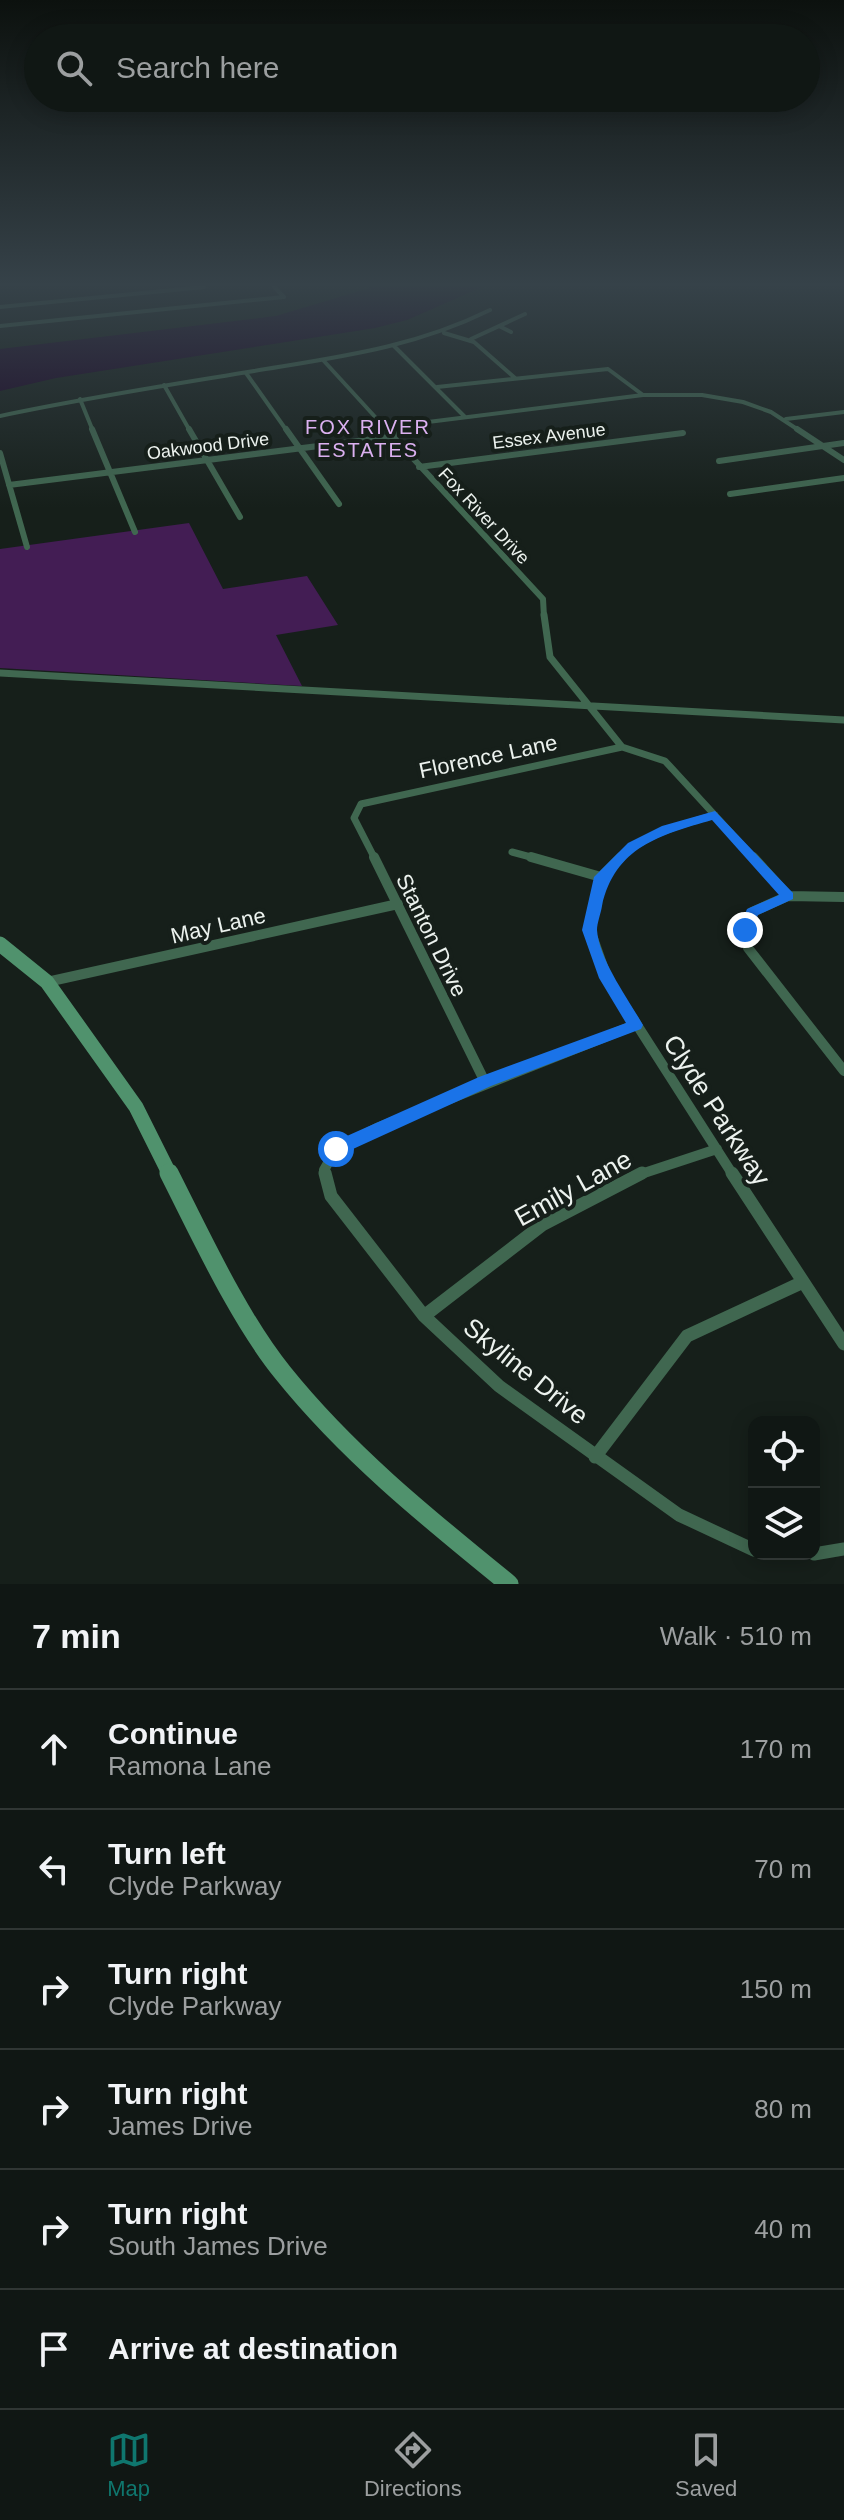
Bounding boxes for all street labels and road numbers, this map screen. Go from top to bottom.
street label: Essex Avenue [491,419,607,453]
street label: Oakwood Drive [146,429,270,463]
street label: Fox River Drive [434,464,534,568]
street label: Florence Lane [417,730,559,783]
street label: Stanton Drive [391,870,472,1001]
street label: May Lane [168,902,268,949]
street label: Clyde Parkway [657,1029,777,1191]
street label: Emily Lane [509,1144,637,1232]
street label: Skyline Drive [458,1312,594,1430]

